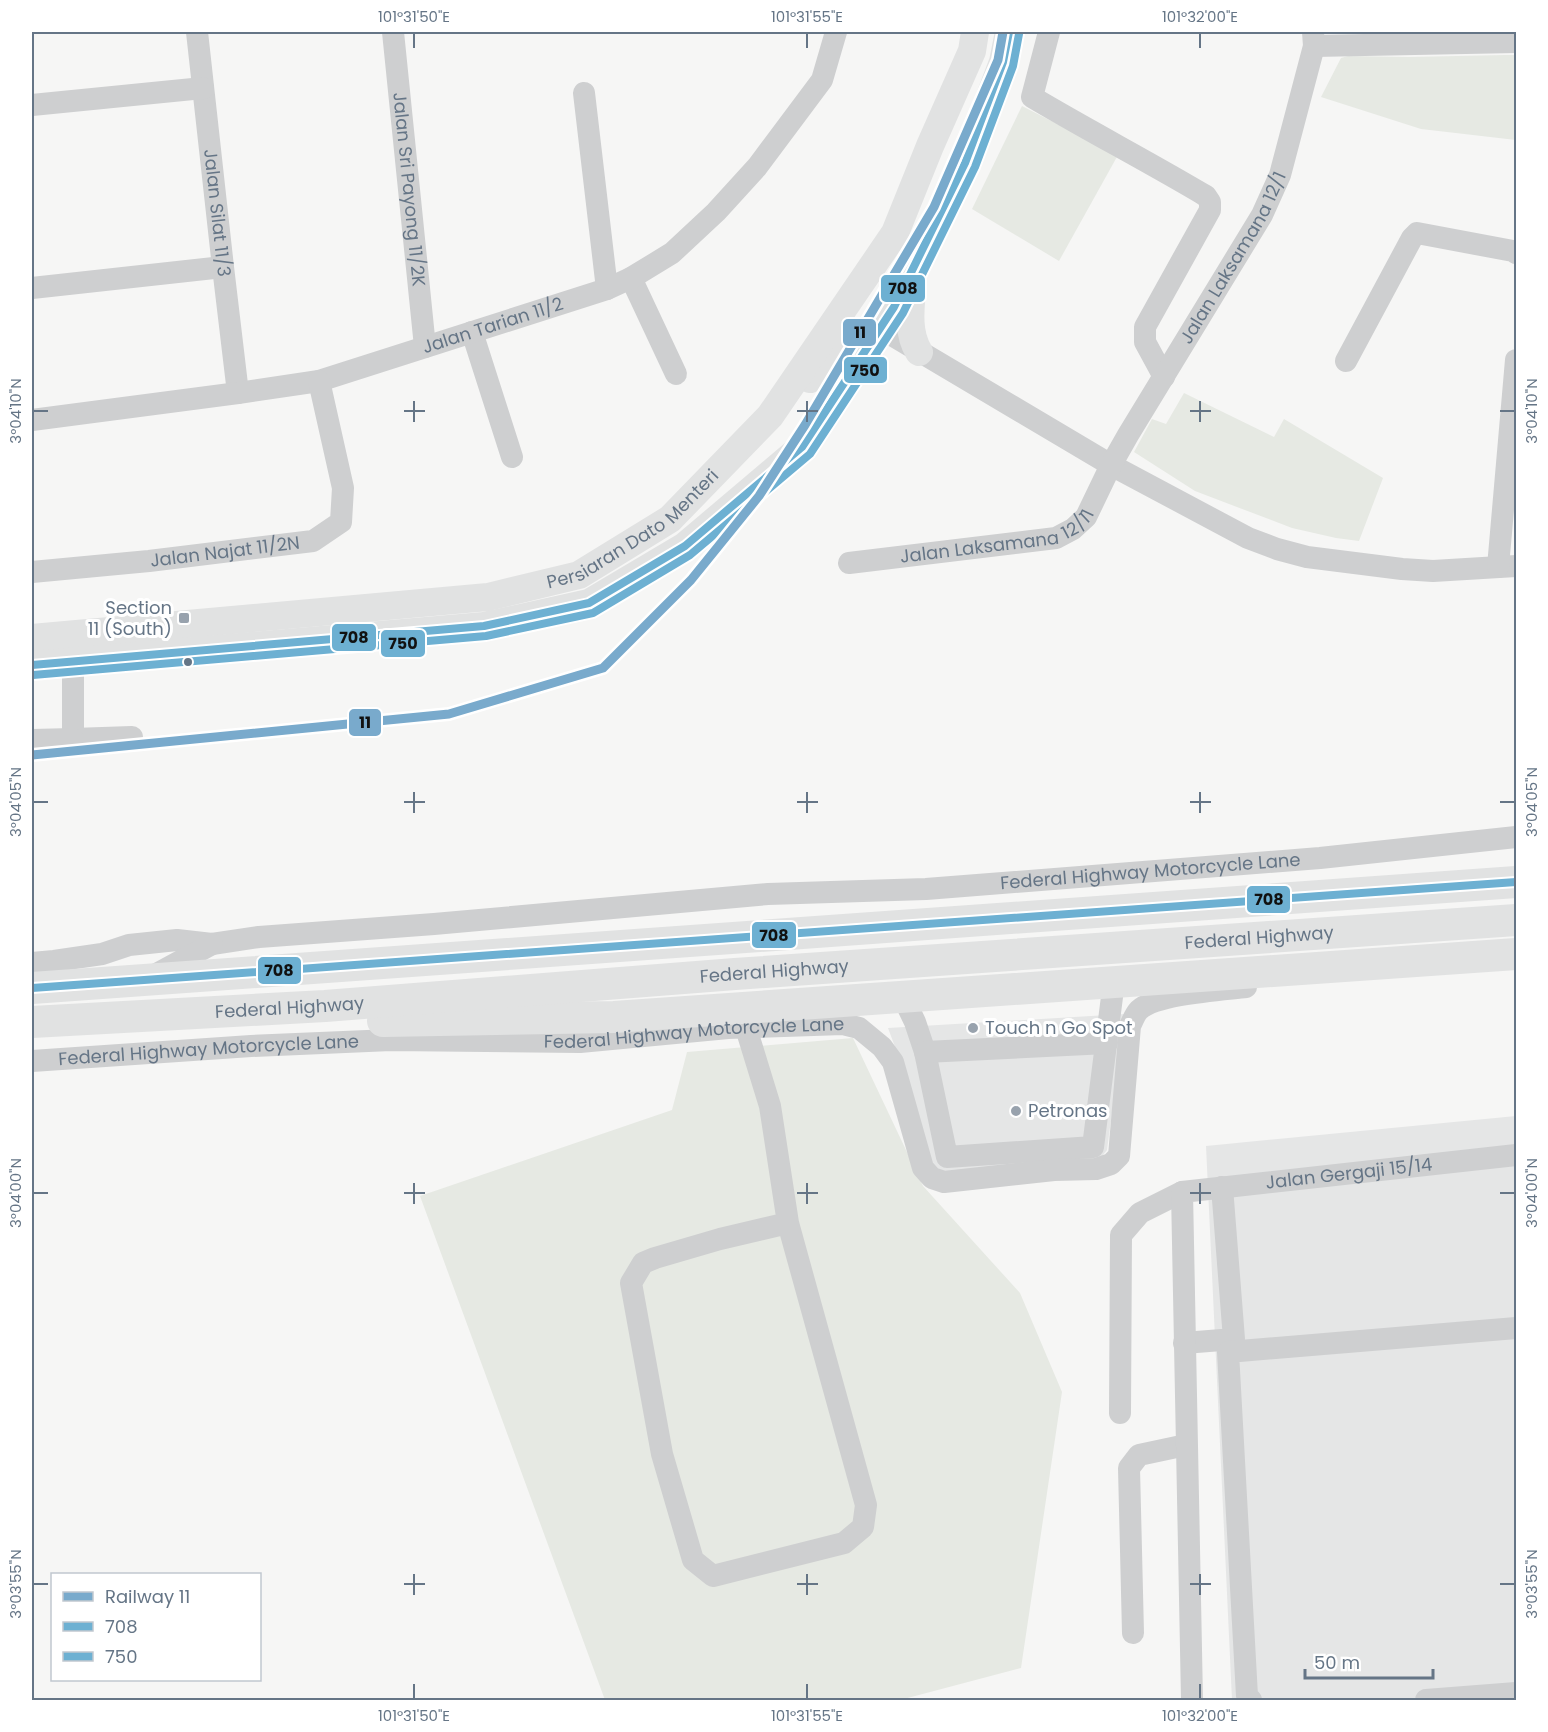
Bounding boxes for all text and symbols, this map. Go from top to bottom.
text: 101°31'50"E [378,6,450,27]
text: 101°31'55"E [771,6,843,27]
text: 101°32'00"E [1162,6,1238,27]
street label: Jalan Sri Payong 11/2K [387,91,432,288]
street label: Jalan Silat 11/3 [198,148,237,278]
street label: Jalan Laksamana 12/1 [1173,167,1292,348]
line badge: 708 [880,274,926,303]
text: 708 [888,277,918,300]
street label: Jalan Tarian 11/2 [419,291,566,359]
line badge: 11 [842,318,877,347]
text: 11 [854,321,866,344]
line badge: 750 [843,356,888,384]
text: 750 [850,359,880,382]
text: 3°04'10"N [5,378,26,444]
text: 3°04'10"N [1521,378,1542,444]
street label: Persiaran Dato Menteri [544,463,724,594]
street label: Jalan Laksamana 12/11 [899,505,1100,569]
street label: Jalan Najat 11/2N [149,530,301,573]
place label: Section 11 (South) [88,595,172,641]
marker: Section 11 (South) [177,611,191,625]
line badge: 708 [331,623,377,652]
text: 708 [339,626,369,649]
line badge: 750 [380,629,426,658]
text: 750 [388,632,418,655]
unlabelled marker [182,656,194,668]
line badge: 11 [348,708,382,737]
text: 11 [359,711,371,734]
text: 3°04'05"N [5,767,26,837]
text: 3°04'05"N [1521,767,1542,837]
street label: Federal Highway Motorcycle Lane [999,847,1301,895]
line badge: 708 [1246,885,1291,914]
text: 708 [1254,888,1284,911]
street label: Federal Highway [1184,920,1334,955]
line badge: 708 [751,921,797,949]
text: 708 [759,924,789,947]
street label: Federal Highway [699,953,850,989]
line badge: 708 [257,956,302,985]
text: 708 [264,959,294,982]
street label: Federal Highway [214,990,365,1024]
street label: Federal Highway Motorcycle Lane [544,1011,845,1054]
place label: Touch n Go Spot [985,1015,1133,1040]
marker: Touch n Go Spot [966,1021,980,1035]
street label: Federal Highway Motorcycle Lane [57,1028,359,1071]
place label: Petronas [1028,1098,1107,1123]
marker: Petronas [1009,1104,1023,1118]
street label: Jalan Gergaji 15/14 [1264,1151,1433,1195]
text: 3°04'00"N [5,1158,26,1228]
text: 3°04'00"N [1521,1158,1542,1228]
text: 3°03'55"N [5,1549,26,1619]
text: 3°03'55"N [1521,1549,1542,1619]
legend [51,1573,261,1681]
text: Railway 11 [105,1584,190,1609]
text: 708 [105,1614,138,1639]
scale bar [1305,1642,1432,1680]
text: 750 [105,1644,137,1669]
text: 50 m [1314,1650,1360,1675]
text: 101°31'50"E [378,1705,450,1726]
text: 101°31'55"E [771,1705,843,1726]
text: 101°32'00"E [1162,1705,1238,1726]

